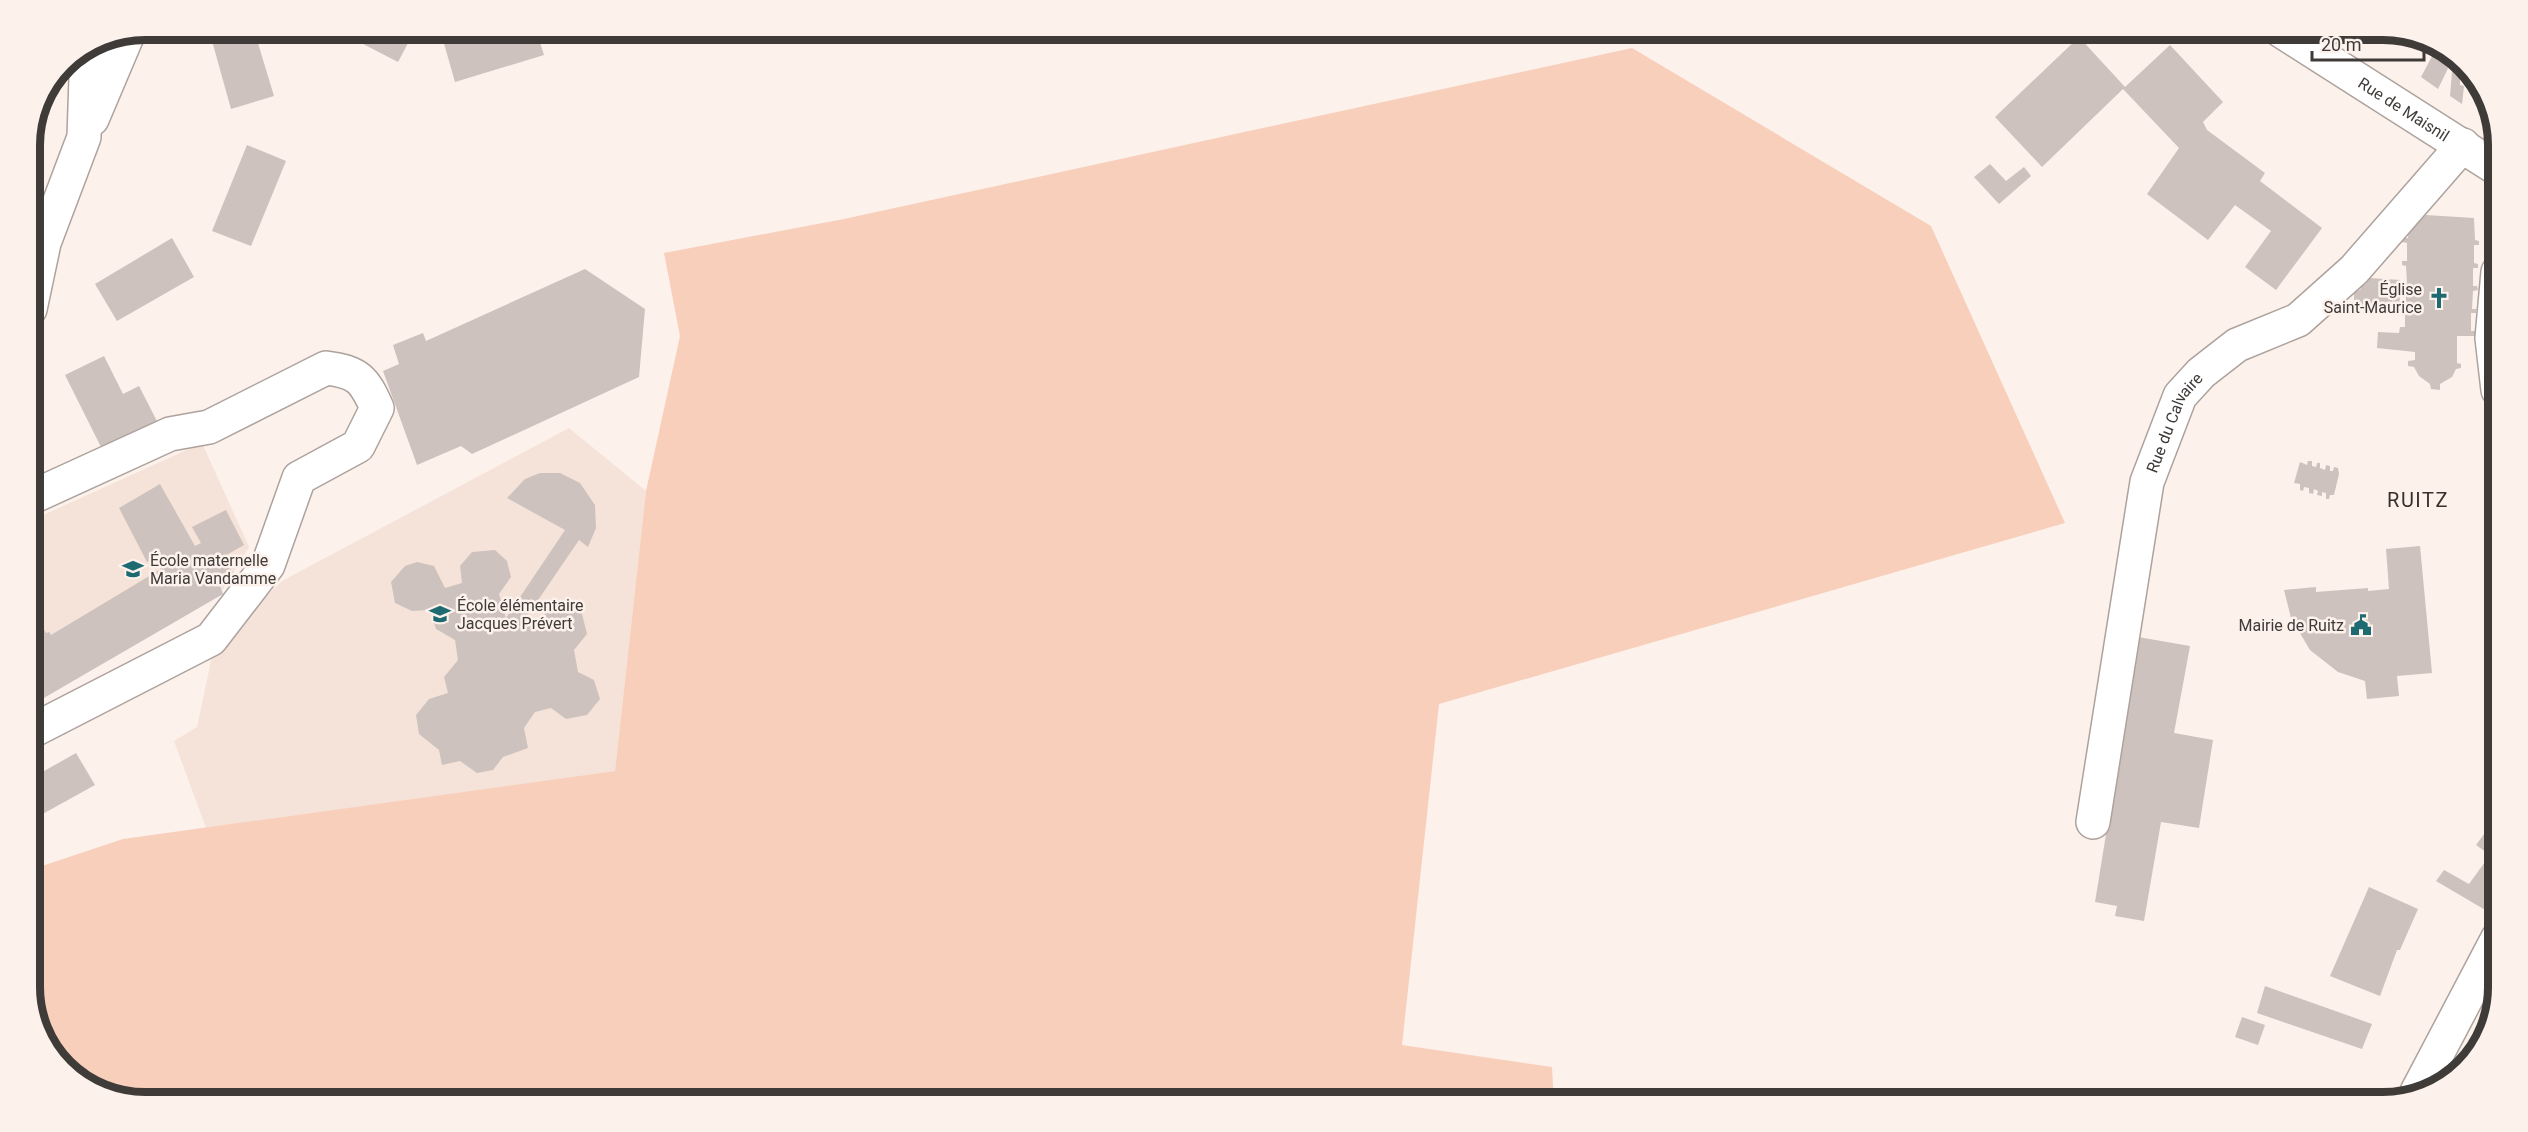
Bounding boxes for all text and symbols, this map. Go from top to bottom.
scale bar [2312,24,2424,62]
text: 20 m [2321,34,2361,55]
street label: Rue de Maisnil [2355,73,2453,145]
place label: Église Saint-Maurice [2324,280,2422,317]
church icon: Église Saint-Maurice [2427,286,2451,310]
street label: Rue du Calvaire [2142,368,2206,475]
district label: RUITZ [2387,488,2449,512]
place label: École maternelle Maria Vandamme [150,551,276,588]
school or university icon: École maternelle Maria Vandamme [121,557,145,581]
place label: École élémentaire Jacques Prévert [457,596,584,633]
school or university icon: École élémentaire Jacques Prévert [428,602,452,626]
public building icon: Mairie de Ruitz [2349,613,2373,637]
place label: Mairie de Ruitz [2238,616,2344,635]

